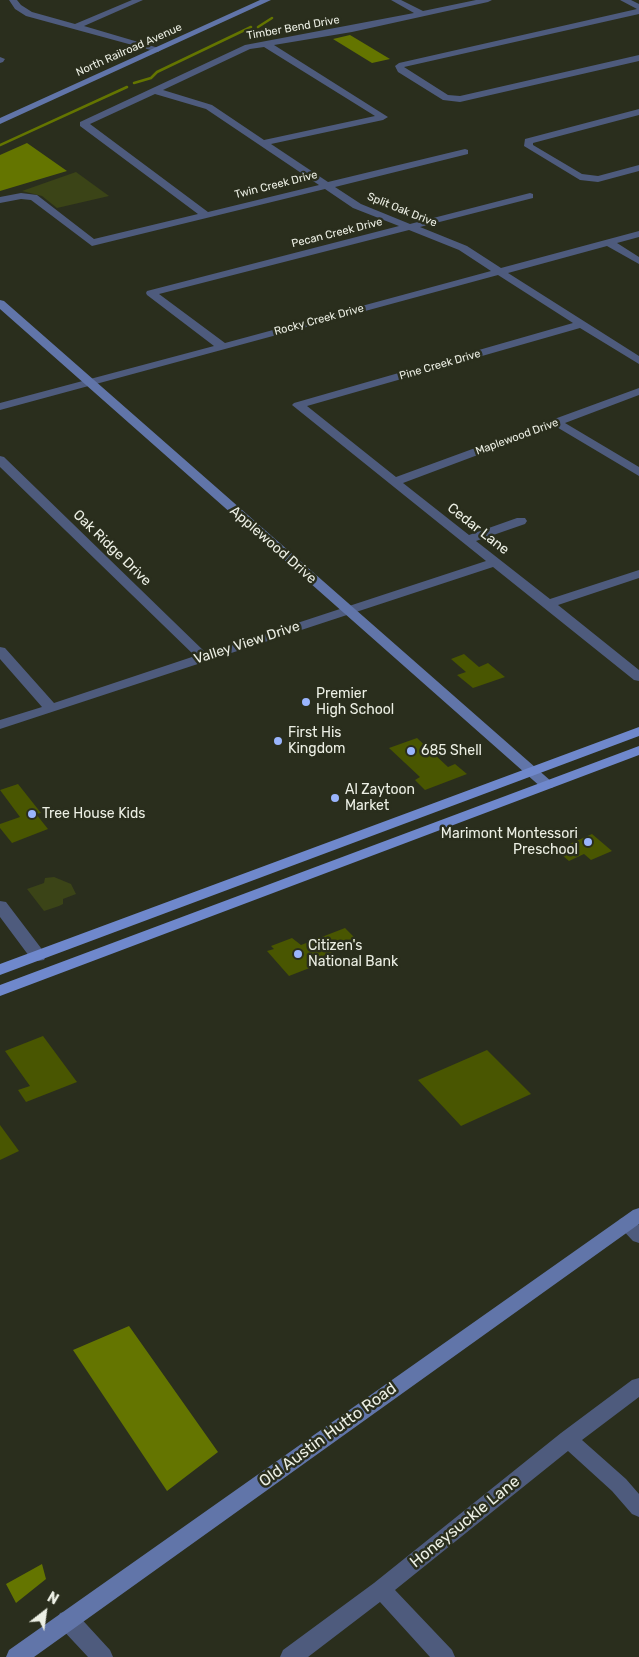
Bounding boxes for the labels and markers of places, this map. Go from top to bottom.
place label: Premier High School [316,686,394,719]
marker: Premier High School [300,696,312,708]
place label: First His Kingdom [288,725,345,758]
marker: First His Kingdom [272,735,284,747]
place label: 685 Shell [421,743,482,759]
marker: 685 Shell [405,745,417,757]
place label: Al Zaytoon Market [345,782,415,814]
marker: Al Zaytoon Market [329,792,341,804]
place label: Tree House Kids [42,806,145,822]
marker: Tree House Kids [26,808,38,820]
place label: Marimont Montessori Preschool [441,826,578,859]
marker: Marimont Montessori Preschool [582,836,594,848]
place label: Citizen's National Bank [308,938,398,970]
marker: Citizen's National Bank [292,948,304,960]

